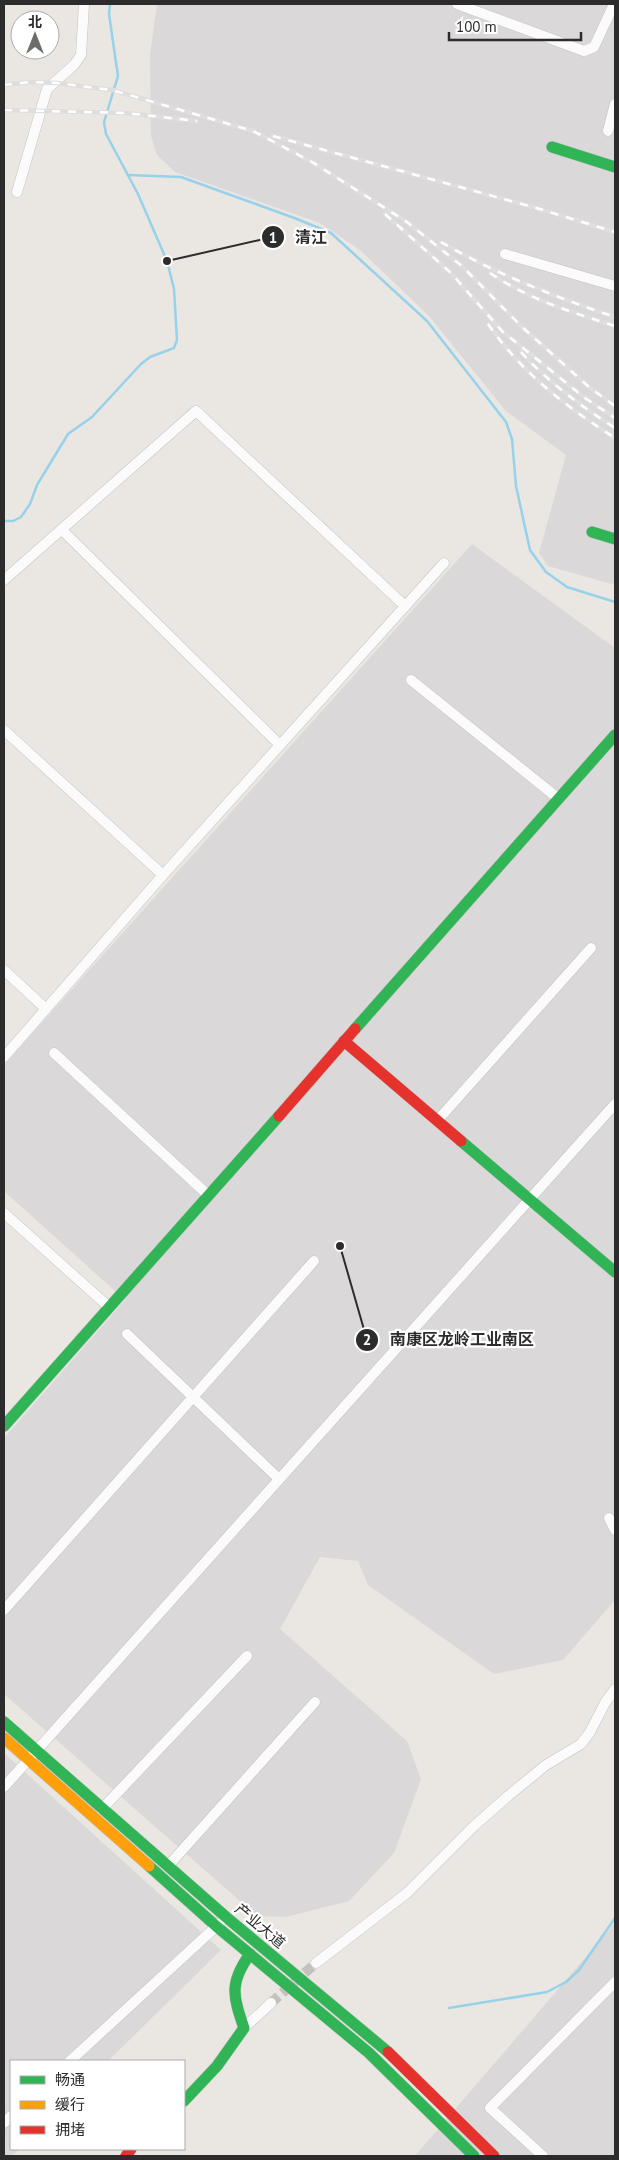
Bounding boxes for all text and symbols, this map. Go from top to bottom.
north arrow [10,10,60,60]
scale bar [449,10,582,42]
text: 北 [28,13,42,31]
text: 100 m [456,17,497,36]
callout: 清江 [260,222,337,253]
text: 清江 [295,227,327,247]
text: 1 [269,228,277,247]
callout: 南康区龙岭工业南区 [355,1324,544,1355]
text: 南康区龙岭工业南区 [390,1329,534,1349]
text: 2 [363,1330,371,1349]
street label: 产业大道 [231,1899,289,1952]
legend [10,2060,185,2150]
text: 畅通 [55,2070,85,2089]
text: 缓行 [55,2095,85,2114]
text: 拥堵 [55,2120,85,2139]

